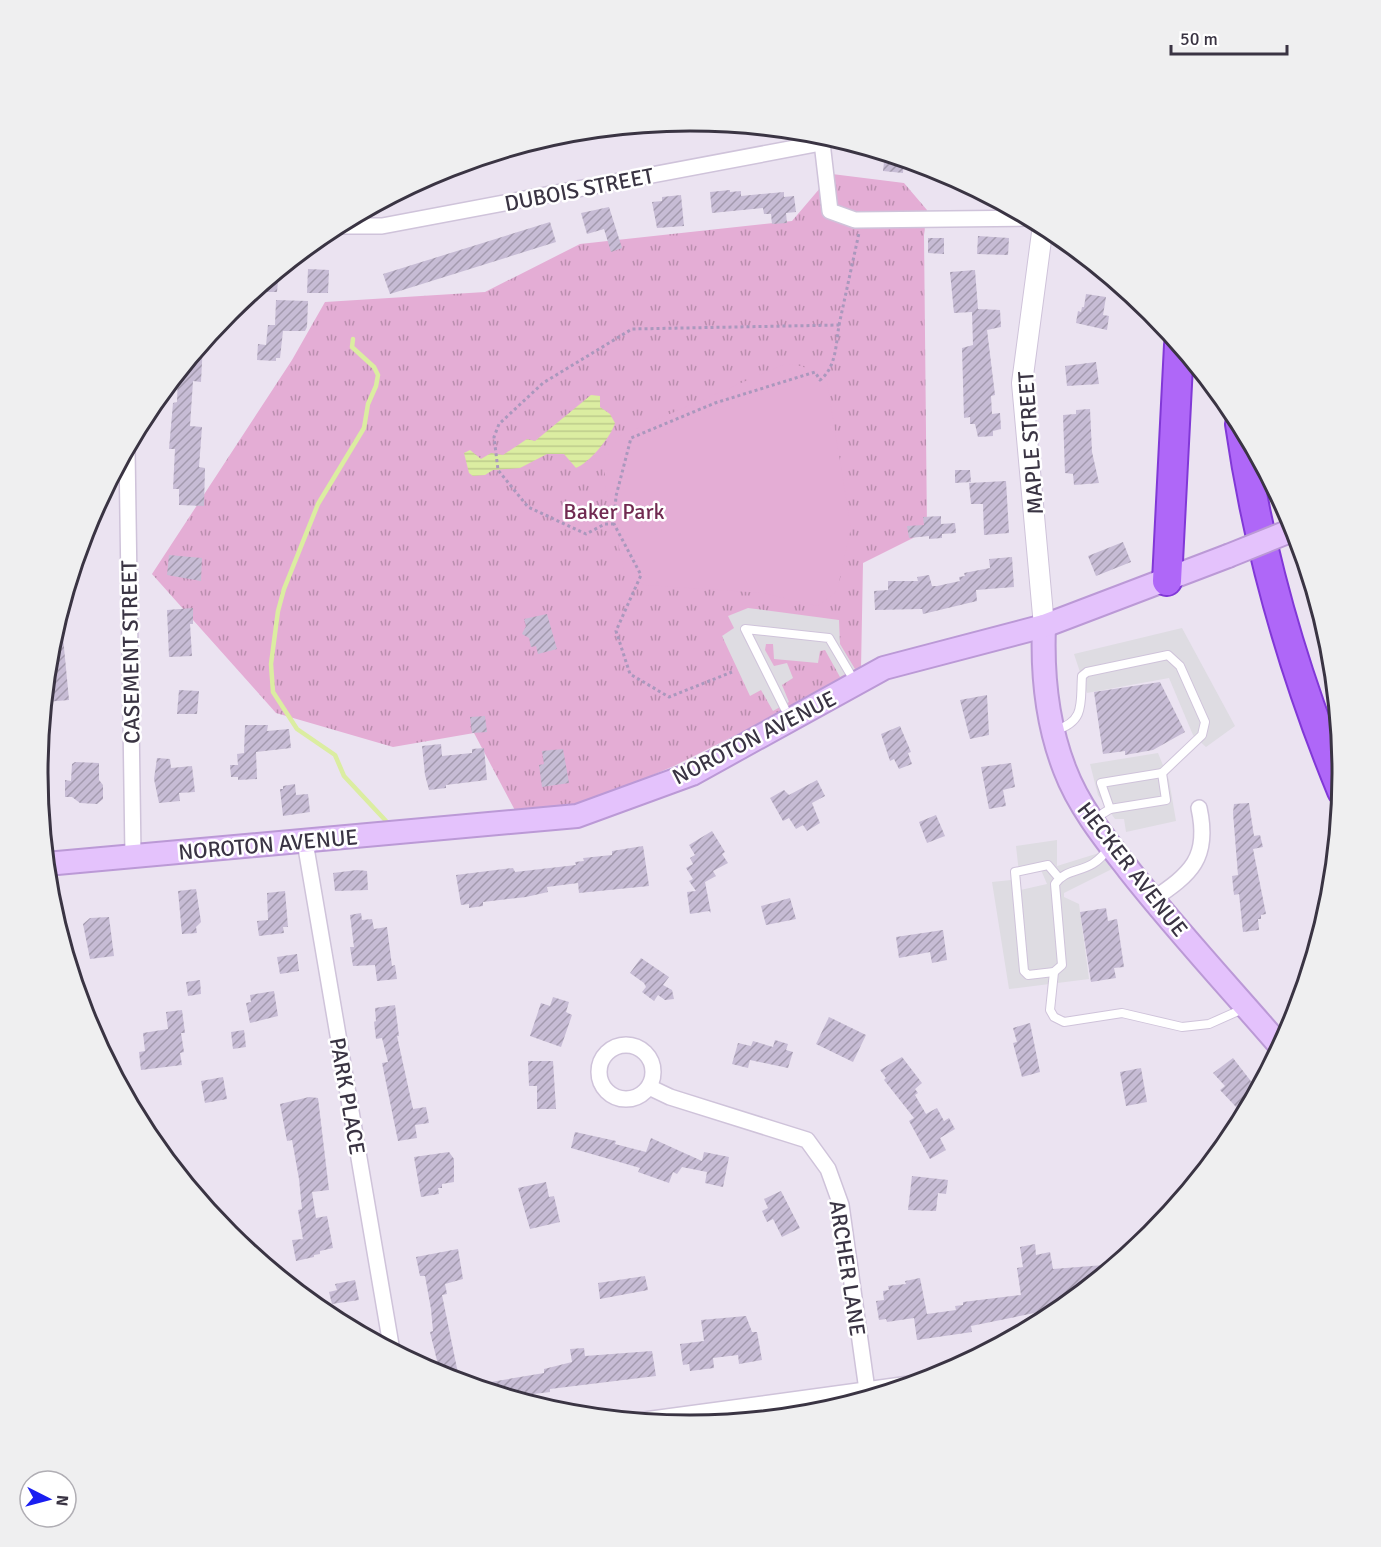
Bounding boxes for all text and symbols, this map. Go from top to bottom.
scale bar [1171,18,1286,56]
text: 50 m [1180,28,1218,50]
street label: DUBOIS STREET [502,162,656,217]
street label: MAPLE STREET [1012,370,1049,516]
park label: Baker Park [563,498,665,525]
street label: CASEMENT STREET [115,560,146,744]
street label: NOROTON AVENUE [668,685,841,790]
street label: HECKER AVENUE [1072,797,1194,942]
street label: NOROTON AVENUE [177,823,359,866]
street label: PARK PLACE [324,1035,371,1157]
street label: ARCHER LANE [823,1198,872,1338]
north arrow [18,1469,78,1529]
text: N [51,1494,72,1507]

